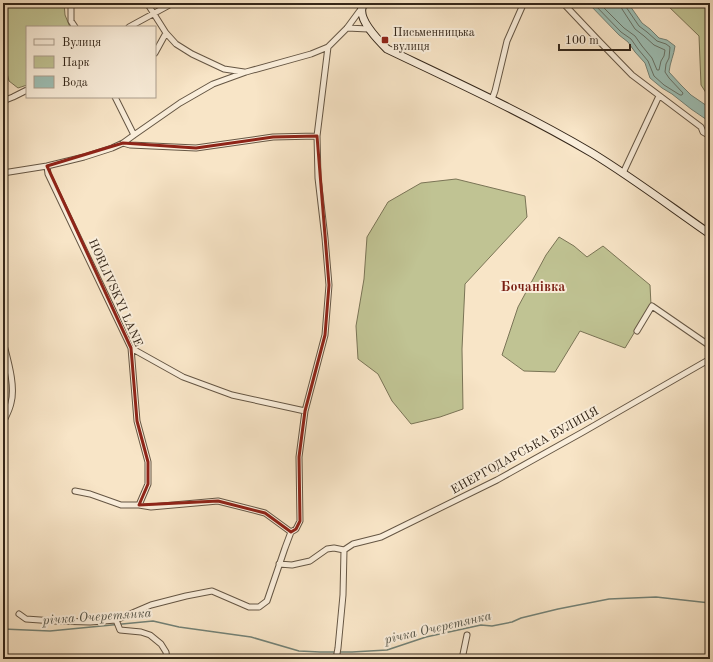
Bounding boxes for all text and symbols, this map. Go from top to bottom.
legend [26,26,156,98]
scale bar [559,26,630,52]
place label: Письменницька вулиця [393,27,475,53]
marker: Письменницька вулиця [380,35,390,45]
text: 100 m [565,35,599,47]
text: Вулиця [62,37,101,49]
text: Парк [62,57,90,69]
text: Вода [62,77,88,89]
street label: HORLIVSKYI LANE [86,237,144,349]
district label: Бочанівка [501,280,565,294]
street label: ЕНЕРГОДАРСЬКА ВУЛИЦЯ [449,405,601,497]
water label: річка Очеретянка [41,607,152,627]
water label: річка Очеретянка [382,609,493,647]

